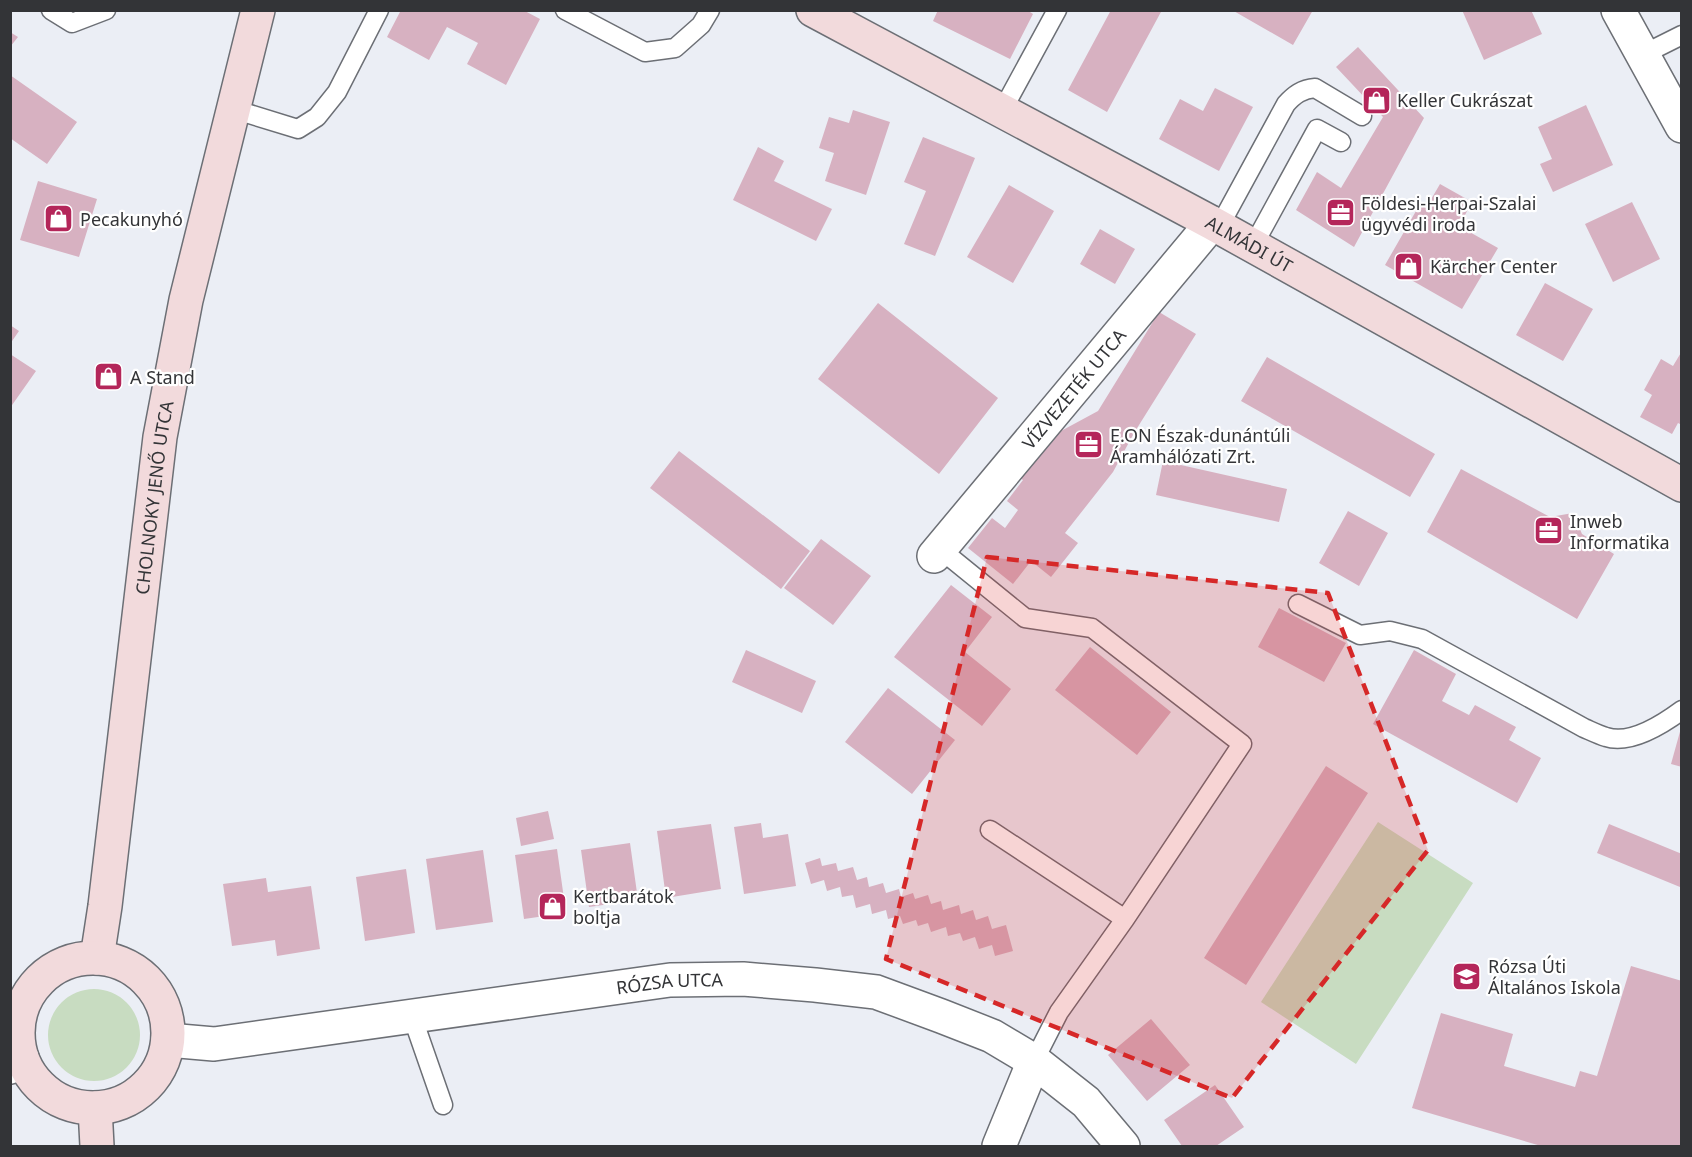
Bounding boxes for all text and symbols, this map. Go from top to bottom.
shop icon: Keller Cukrászat [1360,84,1392,116]
place label: Keller Cukrászat [1397,88,1533,112]
place label: Földesi-Herpai-Szalai ügyvédi iroda [1361,191,1537,236]
office icon: Földesi-Herpai-Szalai ügyvédi iroda [1324,197,1356,229]
shop icon: Pecakunyhó [43,203,75,235]
place label: Pecakunyhó [80,207,183,231]
street label: ALMÁDI ÚT [1202,210,1297,278]
shop icon: Kärcher Center [1393,250,1425,282]
place label: Kärcher Center [1430,254,1558,278]
street label: VÍZVEZETÉK UTCA [1016,323,1131,454]
shop icon: A Stand [93,361,125,393]
place label: A Stand [130,365,195,389]
street label: CHOLNOKY JENŐ UTCA [130,398,179,596]
place label: E.ON Észak-dunántúli Áramhálózati Zrt. [1110,423,1290,468]
office icon: E.ON Észak-dunántúli Áramhálózati Zrt. [1073,429,1105,461]
place label: Inweb Informatika [1570,509,1670,554]
office icon: Inweb Informatika [1533,515,1565,547]
place label: Kertbarátok boltja [573,884,674,929]
shop icon: Kertbarátok boltja [536,890,568,922]
place label: Rózsa Úti Általános Iskola [1488,954,1621,999]
school or university icon: Rózsa Úti Általános Iskola [1451,960,1483,992]
street label: RÓZSA UTCA [615,967,724,999]

